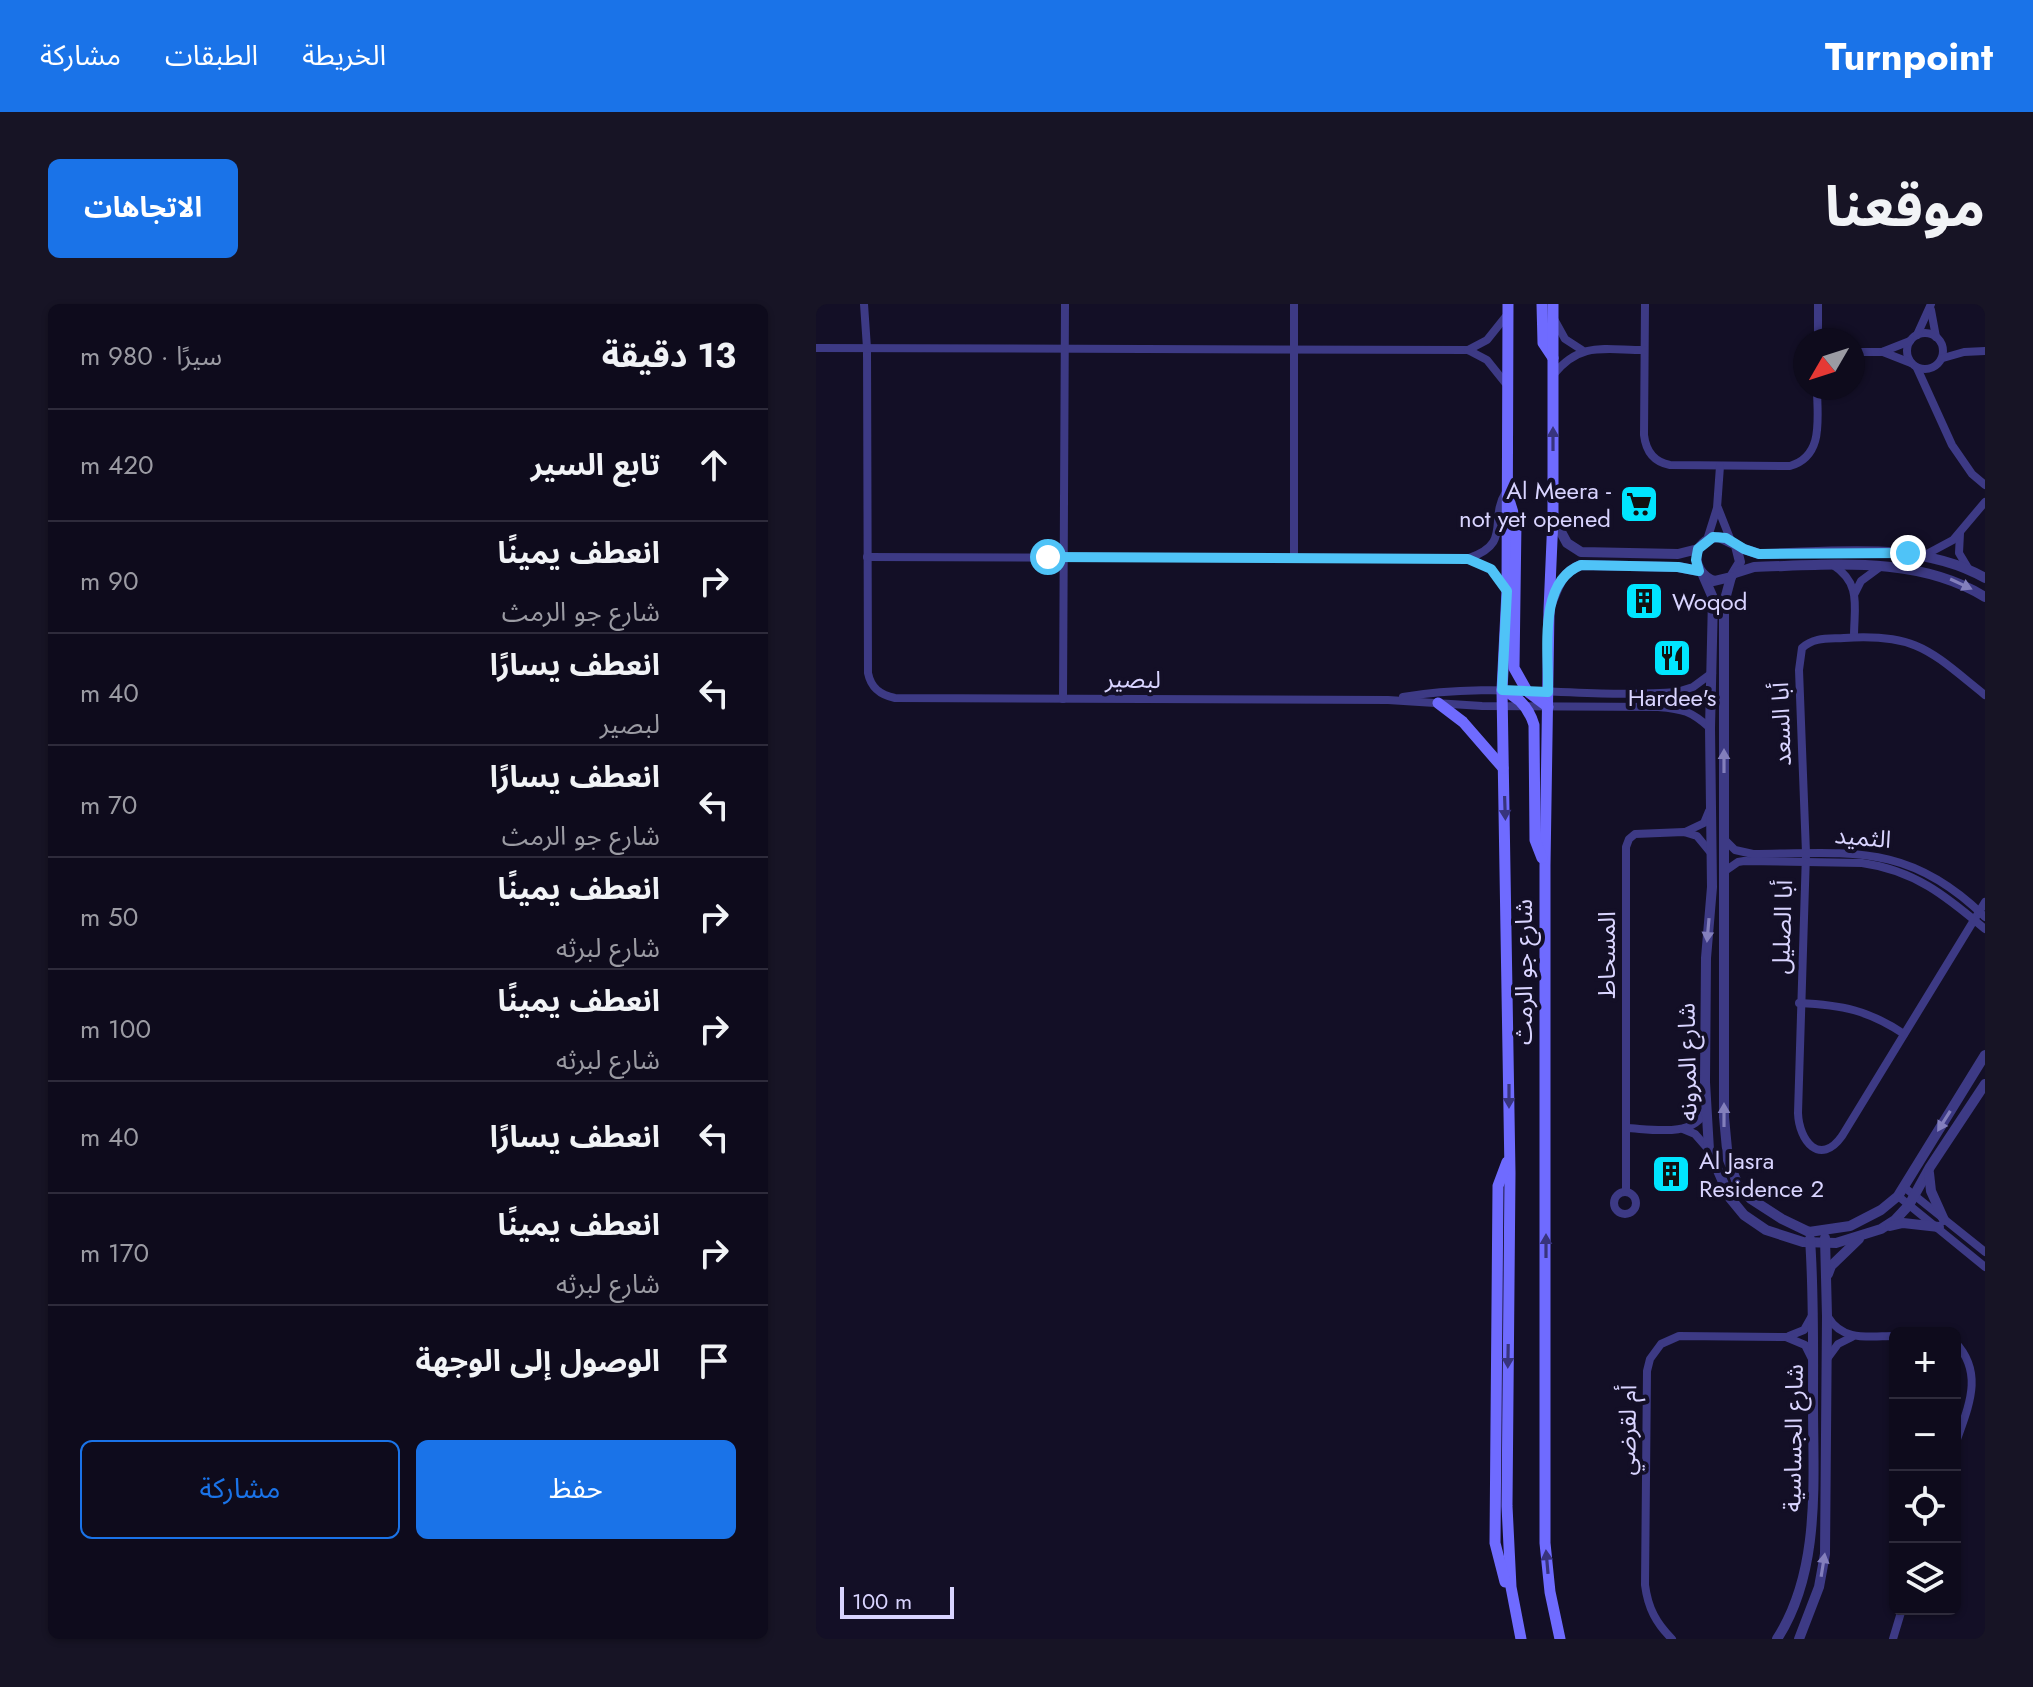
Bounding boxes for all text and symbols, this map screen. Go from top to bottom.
text: Turnpoint [1825,29,1993,84]
text: مشاركة [40,35,121,76]
text: الطبقات [165,35,258,76]
text: الخريطة [302,35,386,76]
button: الاتجاهات [48,159,238,258]
text: موقعنا [1825,166,1985,247]
north arrow [1793,328,1865,400]
text: 13 دقيقة [602,331,736,380]
text: سيرًا · 980 m [80,337,222,375]
one-way arrow [1547,426,1559,451]
text: تابع السير [531,443,660,486]
icon: ahead [692,443,736,487]
text: 420 m [80,446,154,484]
place label: Al Meera - not yet opened [1459,473,1611,536]
supermarket icon: Al Meera - not yet opened [1618,483,1660,525]
text: انعطف يمينًا [498,531,660,574]
route end [1890,535,1926,571]
route start [1030,539,1066,575]
icon: right [692,559,736,603]
text: 90 m [80,562,139,600]
one-way arrow [1949,577,1972,591]
building icon: Woqod [1623,580,1665,622]
place label: Woqod [1672,584,1747,619]
text: شارع جو الرمث [502,593,660,631]
restaurant icon: Hardee's [1651,637,1693,679]
text: انعطف يسارًا [490,643,660,686]
street label: لبصير [1104,661,1161,697]
icon: left [692,671,736,715]
text: 40 m [80,674,139,712]
place label: Hardee's [1628,680,1716,715]
street label: أبا السعد [1762,681,1800,767]
text: لبصير [600,705,660,743]
one-way arrow [1718,748,1730,773]
text: انعطف يسارًا [490,755,660,798]
icon: left [692,783,736,827]
text: 70 m [80,786,137,824]
one-way arrow [1499,796,1512,821]
text: شارع جو الرمث [502,817,660,855]
street label: الثميد [1833,817,1893,857]
text: انعطف يمينًا [498,867,660,910]
street label: أبا الصليل [1763,879,1801,975]
icon: right [692,895,736,939]
text: 50 m [80,898,138,936]
street label: شارع جو الرمث [1506,899,1541,1045]
street label: المسحاط [1589,911,1624,999]
one-way arrow [1702,918,1715,943]
text: شارع لبرثه [556,929,660,967]
text: انعطف يمينًا [498,979,660,1022]
street label: شارع المرونه [1668,1003,1706,1121]
icon: right [692,1007,736,1051]
text: 100 m [80,1010,151,1048]
text: شارع لبرثه [556,1041,660,1079]
one-way arrow [1503,1084,1515,1109]
one-way arrow [1718,1102,1730,1127]
one-way arrow [1938,1110,1952,1132]
text: انعطف يسارًا [490,1115,660,1158]
icon: left [692,1115,736,1159]
text: 40 m [80,1118,139,1156]
place label: Al Jasra Residence 2 [1699,1143,1824,1206]
building icon: Al Jasra Residence 2 [1650,1153,1692,1195]
text: انعطف يمينًا [498,1203,660,1246]
icon: right [692,1231,736,1275]
one-way arrow [1540,1233,1552,1258]
text: 170 m [80,1234,149,1272]
text: شارع لبرثه [556,1265,660,1303]
map controls [1889,1327,1961,1615]
button: + [1889,1327,1961,1399]
text: الوصول إلى الوجهة [415,1339,660,1382]
icon: arrive [692,1339,736,1383]
one-way arrow [1502,1344,1514,1369]
street label: شارع الجساسية [1774,1364,1812,1512]
street label: أم لقرضي [1609,1384,1647,1476]
button: − [1889,1399,1961,1471]
button: مشاركة [80,1440,400,1539]
button: حفظ [416,1440,736,1539]
button: locate [1889,1471,1961,1543]
button: layers [1889,1543,1961,1615]
one-way arrow [1540,1549,1553,1574]
one-way arrow [1817,1552,1830,1577]
scale bar [840,1583,954,1619]
text: 100 m [852,1585,912,1617]

